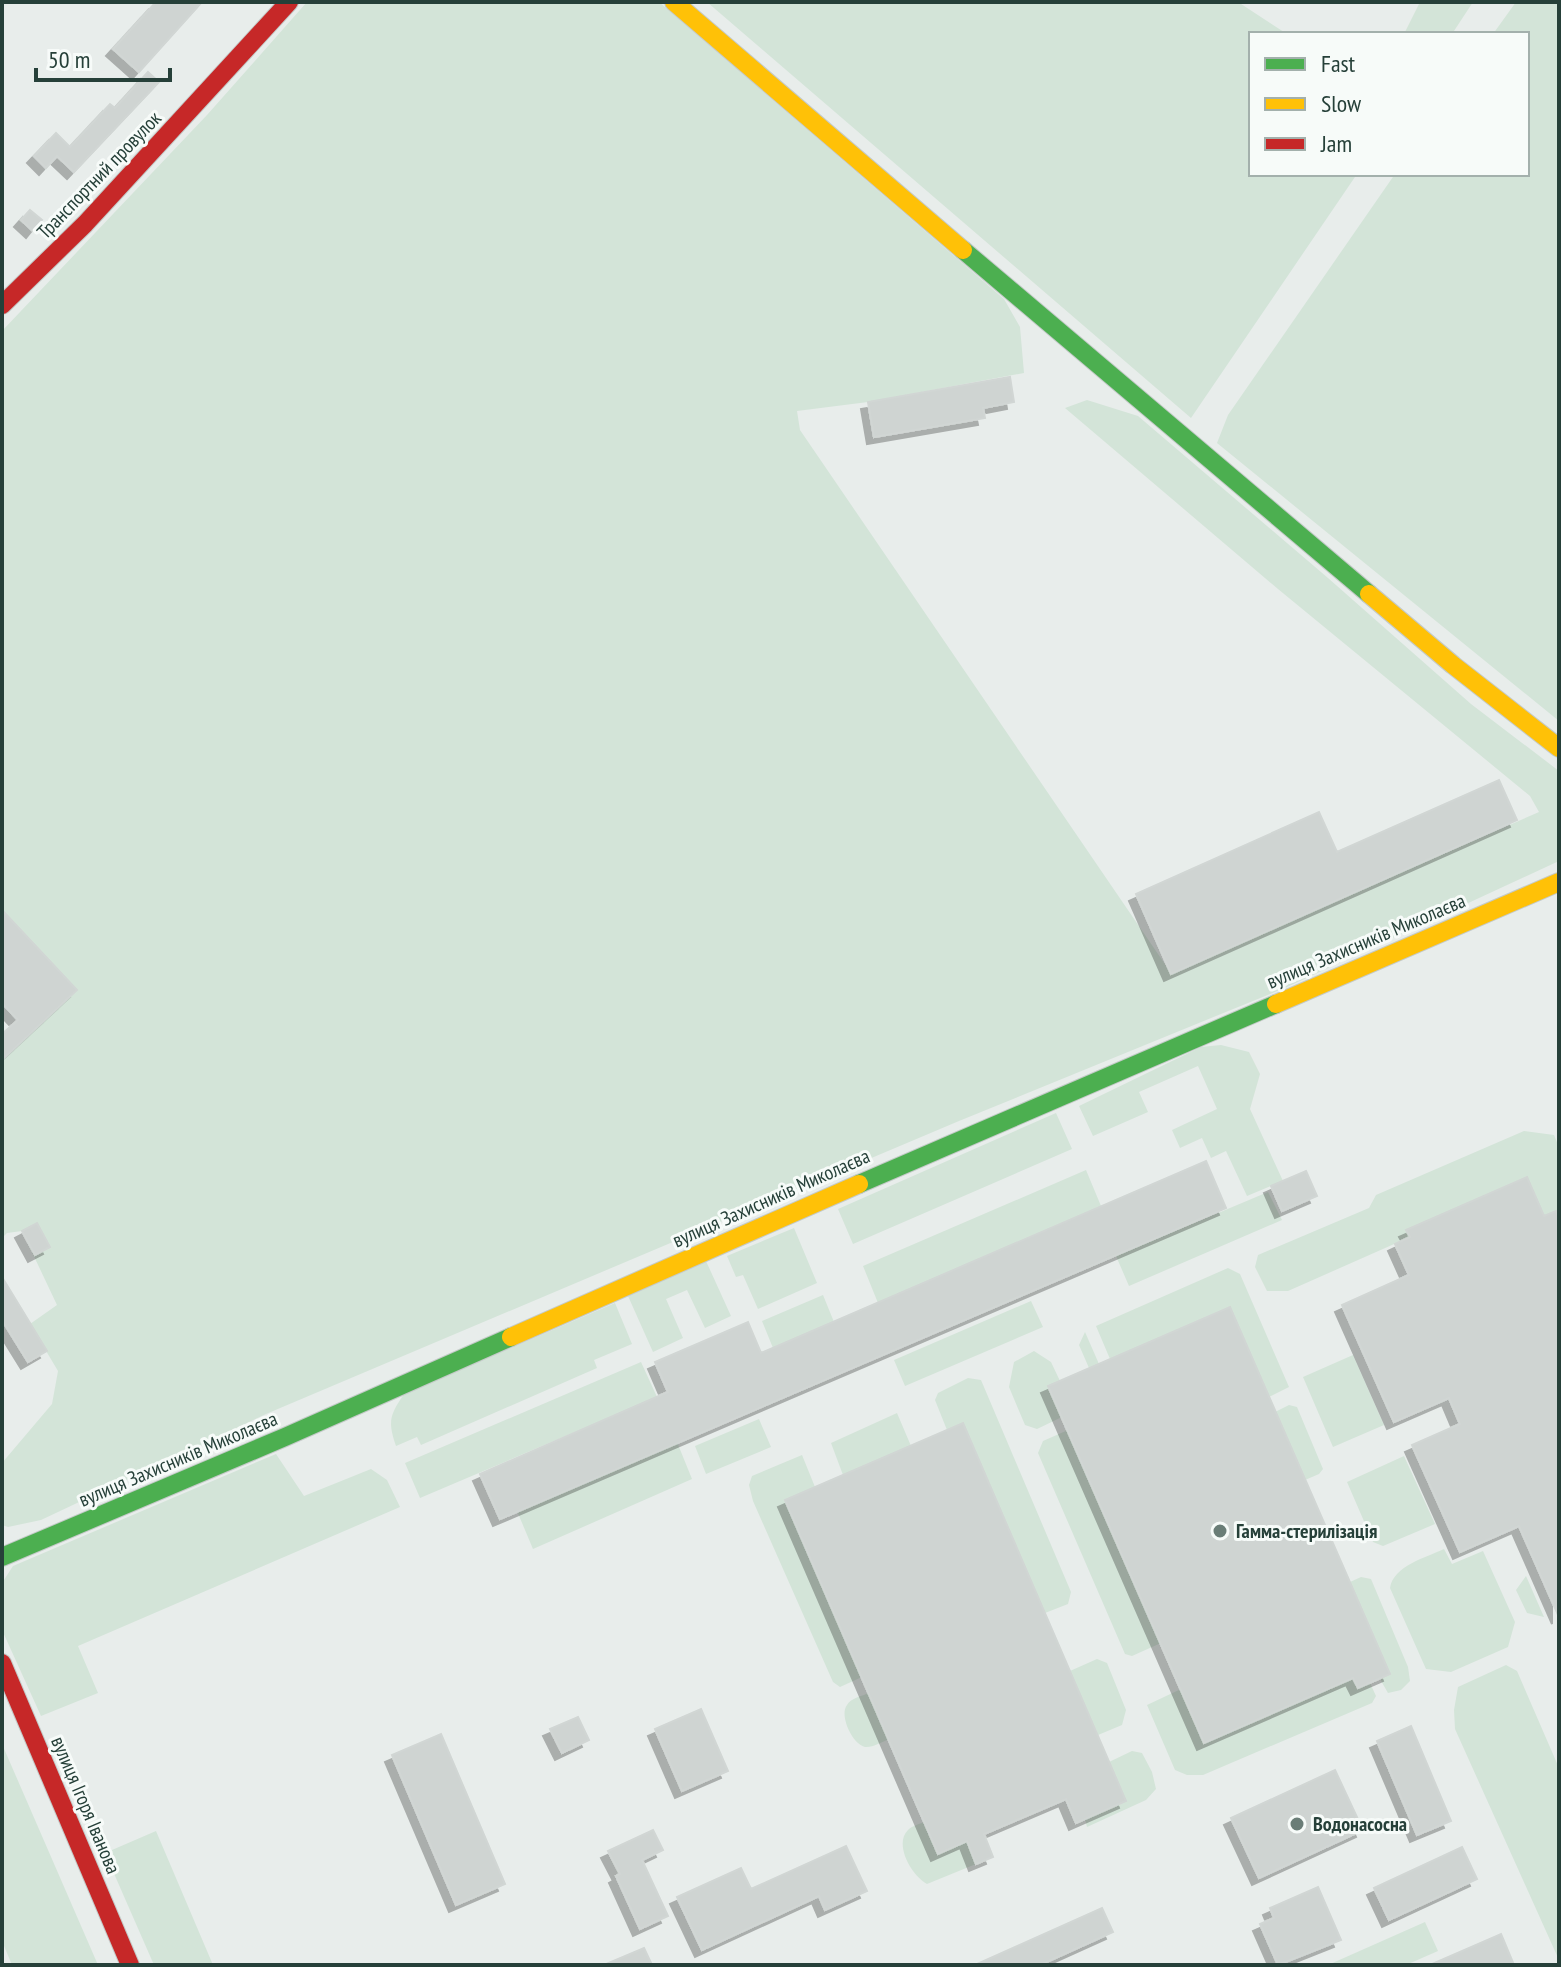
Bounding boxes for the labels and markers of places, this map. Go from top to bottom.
place label: Гамма-стерилізація [1236,1518,1377,1544]
marker: Гамма-стерилізація [1211,1522,1229,1540]
place label: Водонасосна [1313,1811,1407,1837]
marker: Водонасосна [1288,1815,1306,1833]

